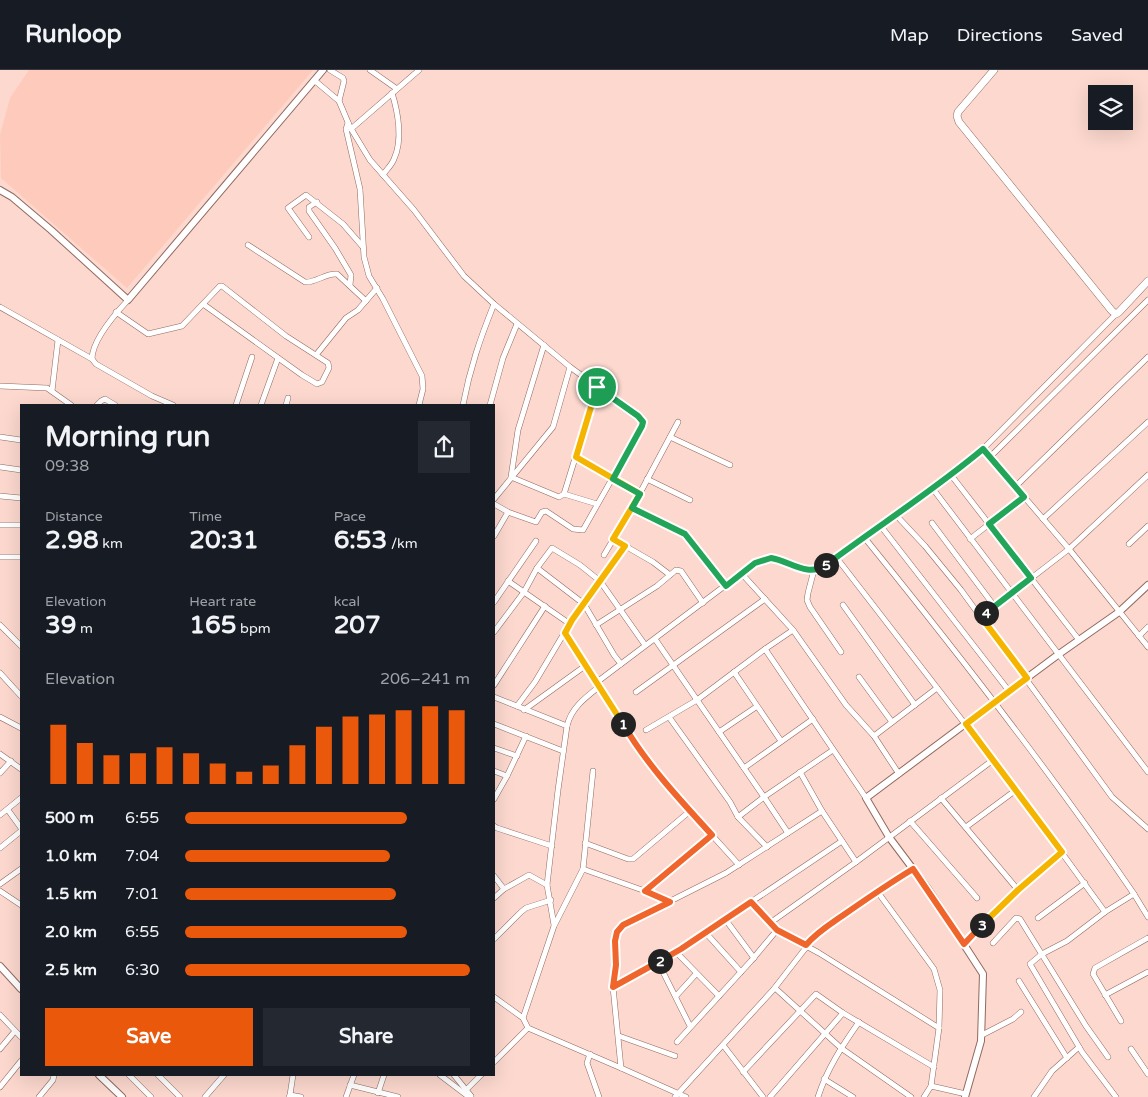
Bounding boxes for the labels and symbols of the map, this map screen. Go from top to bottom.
pin [576,366,618,408]
pin: 5 [814,552,838,578]
pin: 4 [974,600,998,626]
pin: 1 [610,712,636,736]
pin: 3 [970,912,994,938]
pin: 2 [648,948,672,974]

